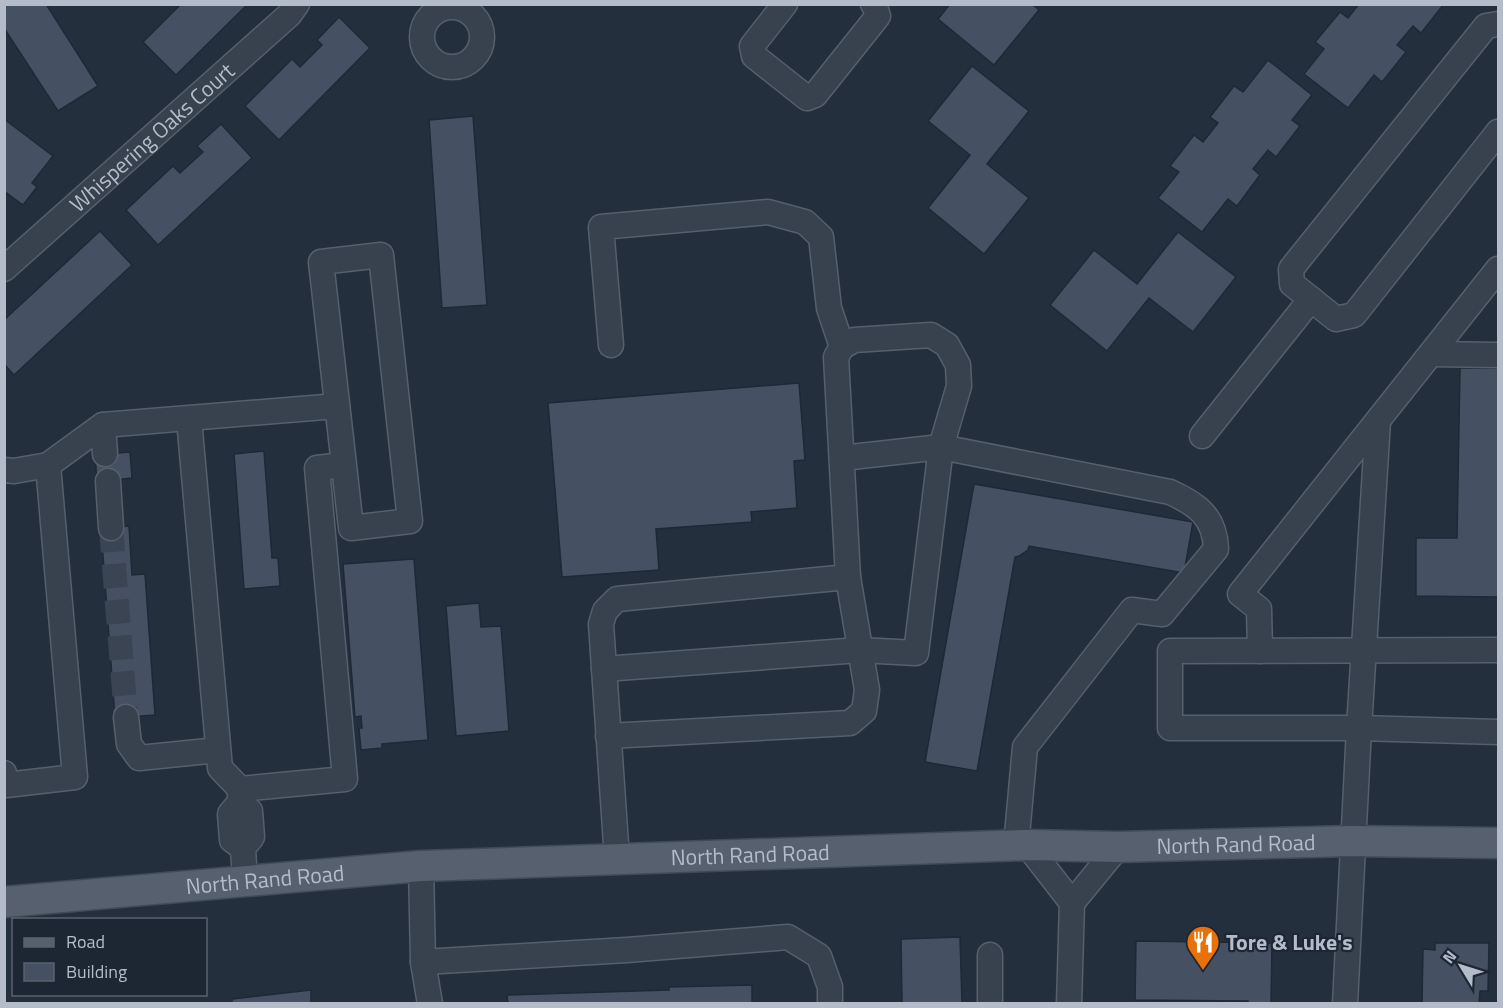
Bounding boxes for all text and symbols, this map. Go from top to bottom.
street label: Whispering Oaks Court [62,54,242,220]
street label: North Rand Road [1156,825,1316,863]
street label: North Rand Road [670,835,830,874]
street label: North Rand Road [184,856,346,903]
legend [12,918,207,996]
restaurant icon: Tore & Luke's [1185,924,1221,971]
place label: Tore & Luke's [1226,925,1353,959]
text: Road [66,928,105,955]
north arrow [1431,936,1491,996]
text: N [1436,945,1462,969]
text: Building [66,958,127,985]

